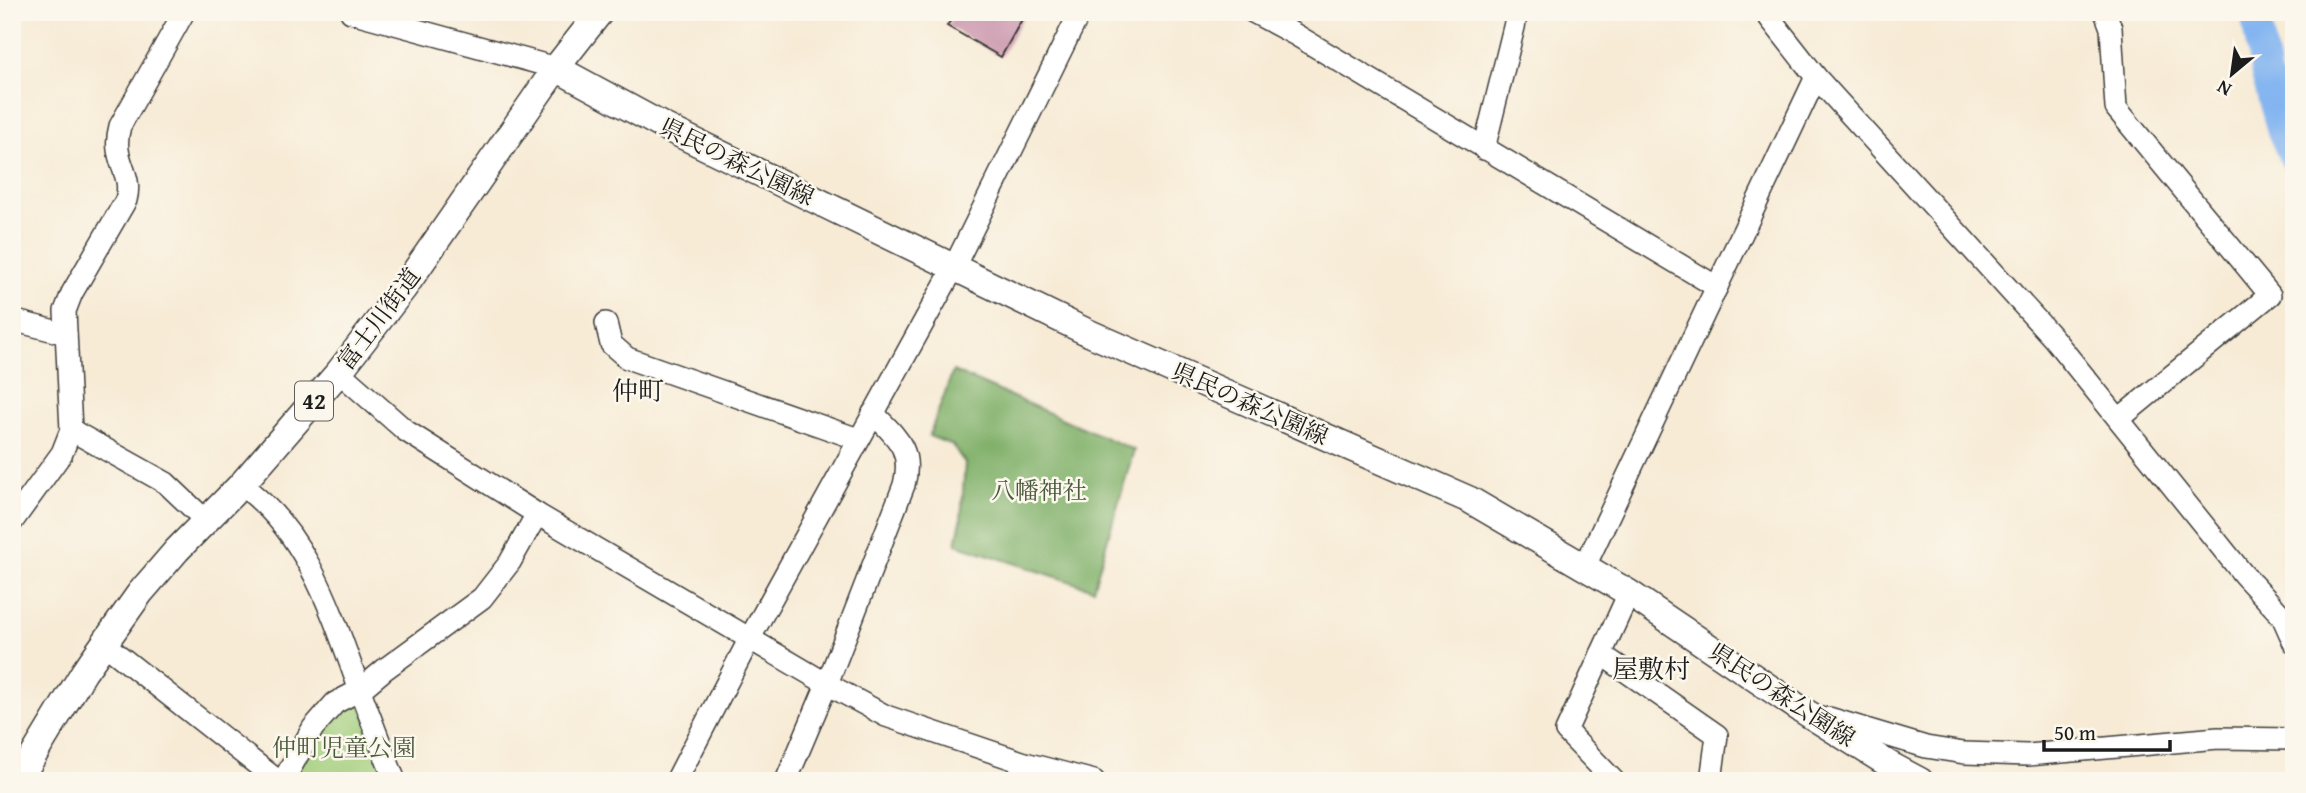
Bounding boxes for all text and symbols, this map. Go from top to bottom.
north arrow [2198,38,2268,108]
text: N [2211,73,2236,104]
street label: 県民の森公園線 [654,109,820,214]
street label: 富士川街道 [329,260,429,377]
street label: 県民の森公園線 [1166,353,1334,454]
district label: 仲町 [612,371,664,410]
road number: 42 [295,382,333,420]
park label: 八幡神社 [991,473,1087,508]
street label: 県民の森公園線 [1702,634,1862,755]
district label: 屋敷村 [1612,649,1690,688]
scale bar [2044,709,2170,753]
text: 50 m [2054,717,2096,748]
park label: 仲町児童公園 [272,730,416,765]

